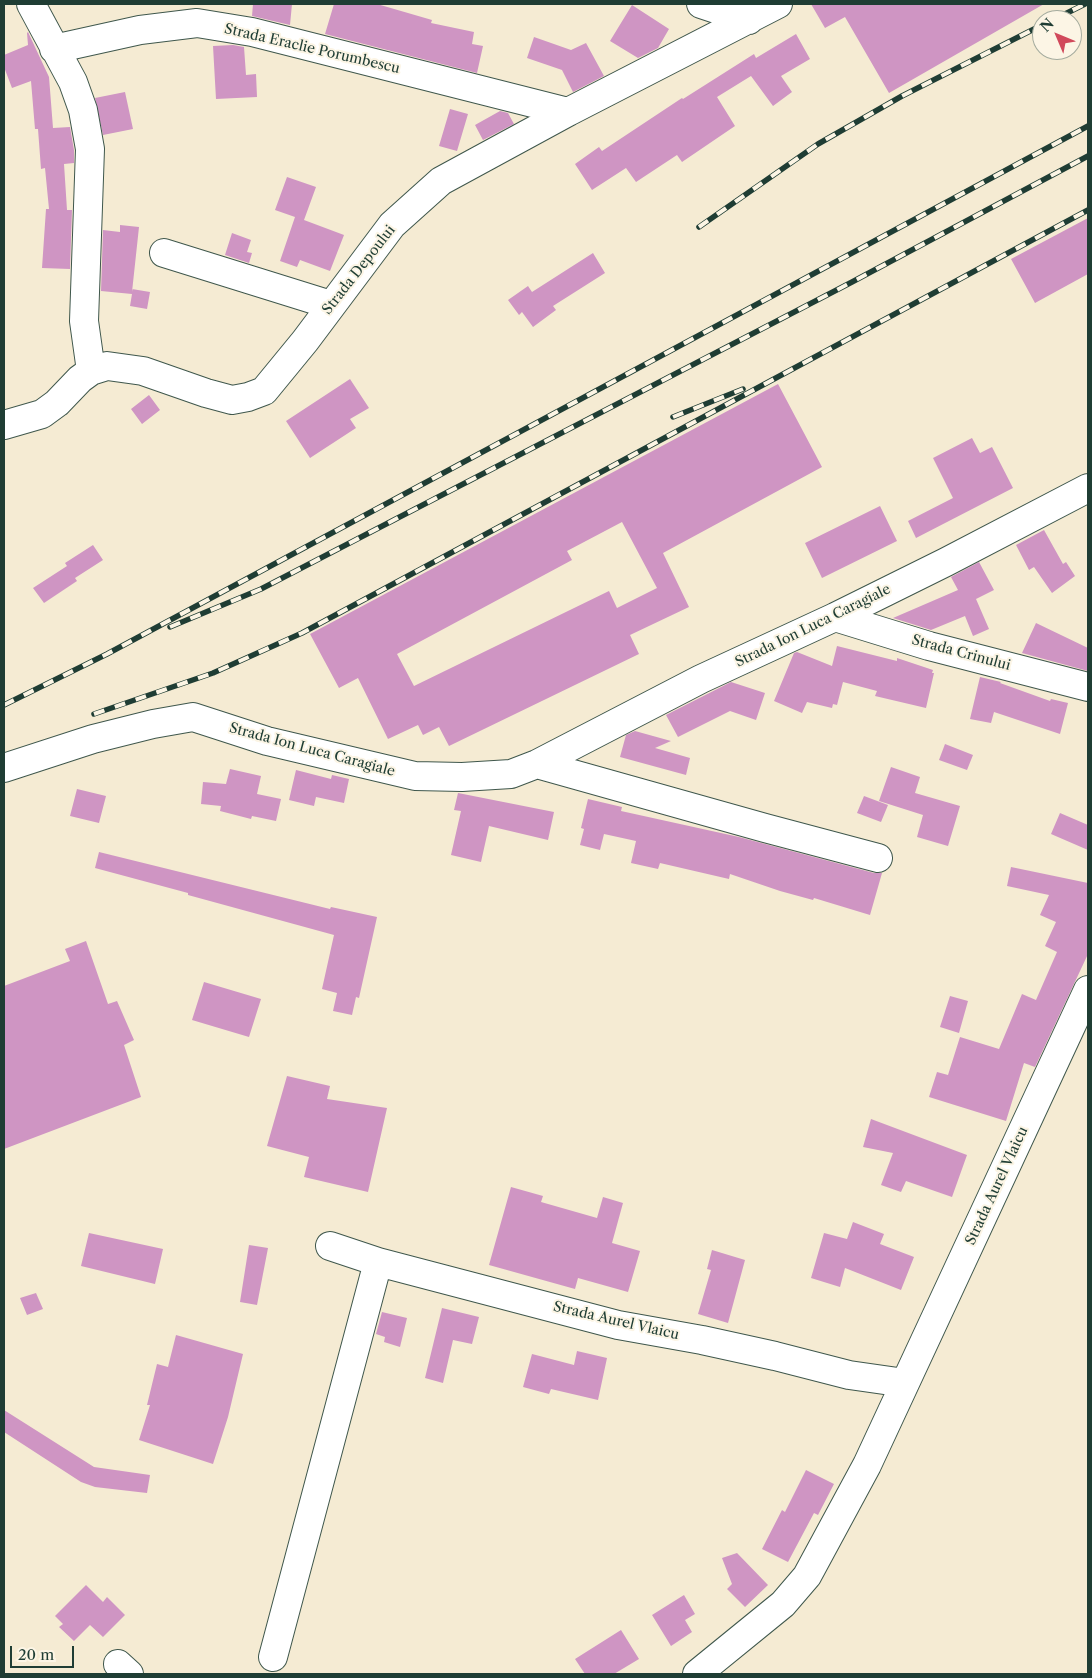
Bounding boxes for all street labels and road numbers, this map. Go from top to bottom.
street label: Strada Eraclie Porumbescu [223,21,401,77]
street label: Strada Depoului [319,222,399,318]
street label: Strada Ion Luca Caragiale [733,581,893,671]
street label: Strada Crinului [910,632,1012,674]
street label: Strada Ion Luca Caragiale [227,720,397,780]
street label: Strada Aurel Vlaicu [962,1124,1032,1248]
street label: Strada Aurel Vlaicu [551,1298,681,1344]

